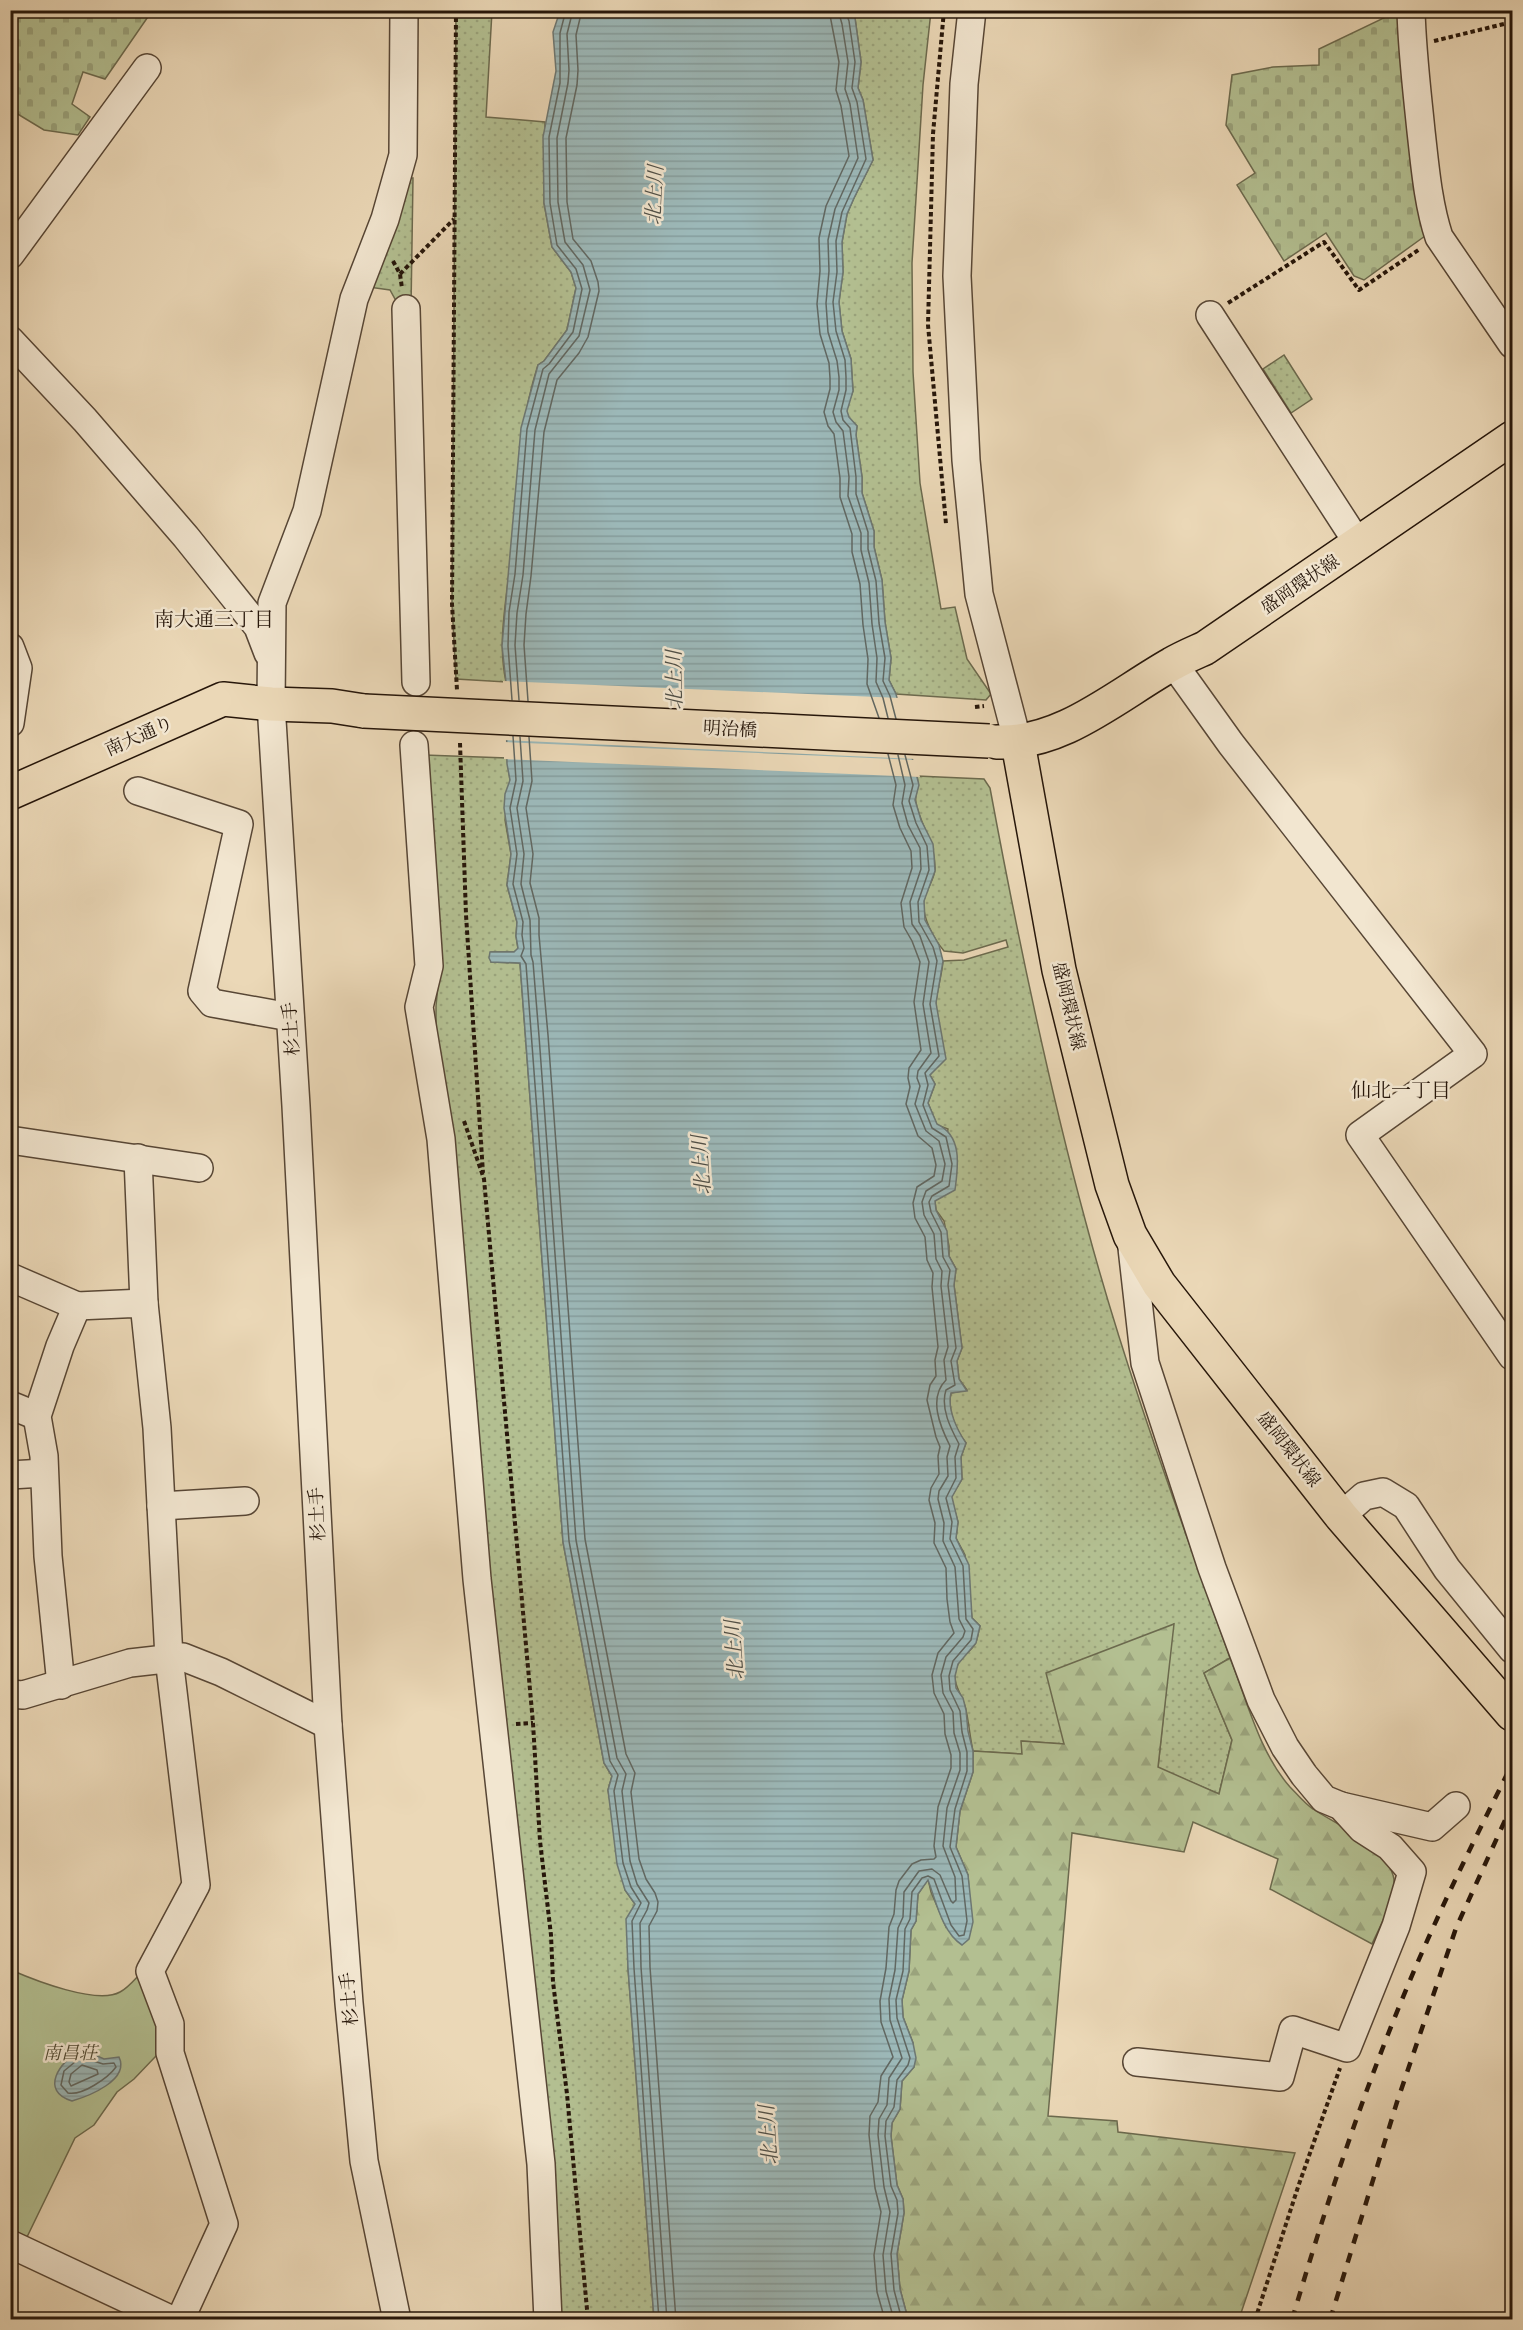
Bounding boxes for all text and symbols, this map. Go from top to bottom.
water label: 北上川 [640,162,668,226]
street label: 盛岡環状線 [1257,550,1343,618]
district label: 南大通三丁目 [154,607,274,631]
water label: 北上川 [661,648,687,710]
street label: 南大通り [102,711,176,761]
street label: 明治橋 [702,717,758,741]
street label: 盛岡環状線 [1048,960,1090,1052]
street label: 杉土手 [278,1001,304,1057]
district label: 仙北一丁目 [1351,1078,1451,1102]
water label: 北上川 [687,1132,715,1196]
street label: 盛岡環状線 [1253,1407,1325,1491]
street label: 杉土手 [305,1486,329,1542]
water label: 北上川 [720,1617,748,1681]
street label: 杉土手 [336,1971,362,2027]
park label: 南昌荘 [43,2042,100,2064]
water label: 北上川 [754,2102,782,2166]

